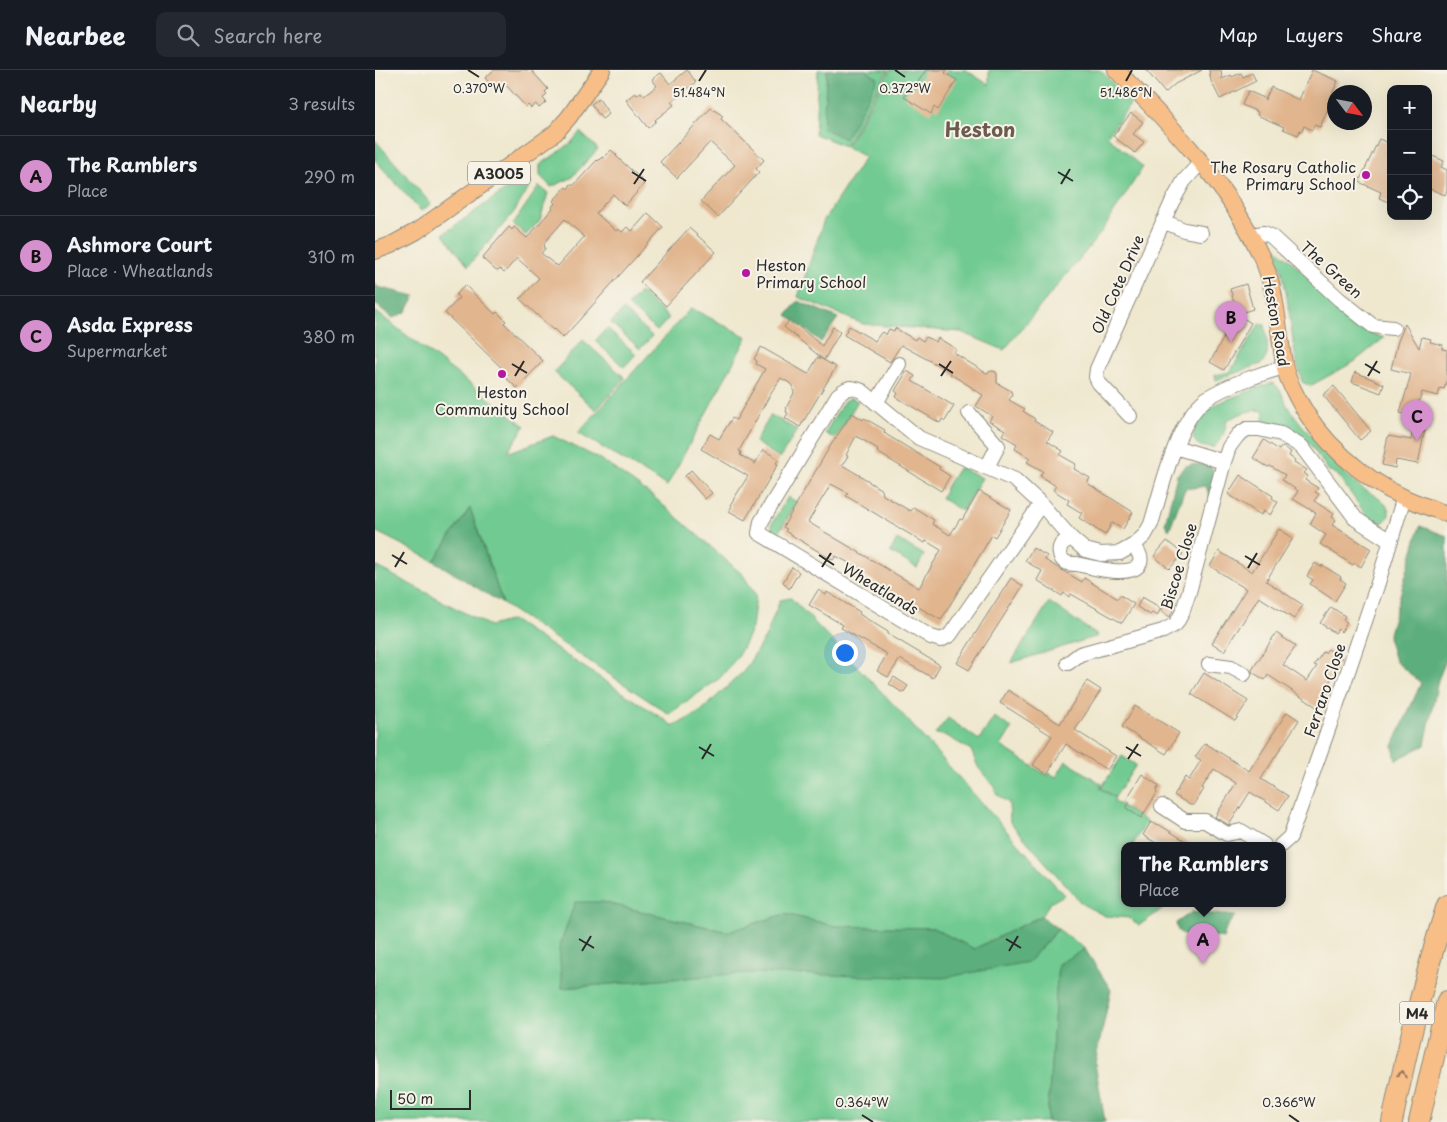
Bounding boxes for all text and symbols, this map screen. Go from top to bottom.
search box [156,12,506,57]
text: Nearbee [25,17,126,53]
icon: search [174,21,202,49]
text: Search here [214,21,322,49]
text: Map [1219,21,1258,48]
text: Layers [1286,21,1343,48]
text: Share [1371,21,1422,48]
text: 0.370°W [453,79,506,97]
text: 0.372°W [879,79,932,97]
text: 51.484°N [673,83,725,101]
text: 51.486°N [1100,83,1152,101]
north arrow [1327,85,1372,130]
map controls [1387,85,1432,220]
button: + [1387,85,1432,130]
text: Nearby [20,87,97,119]
text: 3 results [288,91,355,115]
district label: Heston [945,114,1015,144]
button: − [1387,130,1432,175]
text: The Ramblers [67,150,197,178]
place label: The Rosary Catholic Primary School [1210,155,1356,195]
road number: A3005 [468,162,530,185]
text: A [30,164,42,188]
text: 290 m [304,164,355,188]
marker: The Rosary Catholic Primary School [1360,169,1372,181]
button: locate [1387,175,1432,220]
text: Place [67,178,108,202]
text: Ashmore Court [67,230,212,258]
street label: Old Cote Drive [1085,231,1149,337]
street label: The Green [1296,235,1368,303]
text: B [31,244,41,268]
text: 310 m [307,244,355,268]
place label: Heston Primary School [756,253,866,293]
text: Place · Wheatlands [67,258,213,282]
marker: Heston Primary School [740,267,752,279]
street label: Heston Road [1258,274,1296,368]
pin: B [1215,301,1247,342]
text: Asda Express [67,310,193,338]
text: C [30,324,42,348]
text: 380 m [303,324,355,348]
text: Supermarket [67,338,167,362]
marker: Heston Community School [496,368,508,380]
place label: Heston Community School [435,380,569,420]
pin: C [1401,400,1433,441]
street label: Biscoe Close [1154,520,1202,612]
street label: Wheatlands [839,556,924,620]
your location [832,640,858,666]
street label: Ferraro Close [1297,640,1351,740]
popup [1121,842,1286,907]
text: The Ramblers [1138,849,1269,877]
text: Place [1138,877,1179,901]
pin: A [1187,923,1219,964]
road number: M4 [1399,1001,1435,1024]
one-way arrow [1396,1070,1407,1079]
scale bar [390,1087,471,1110]
text: 50 m [397,1088,433,1109]
text: 0.364°W [835,1093,889,1111]
text: 0.366°W [1262,1093,1316,1111]

